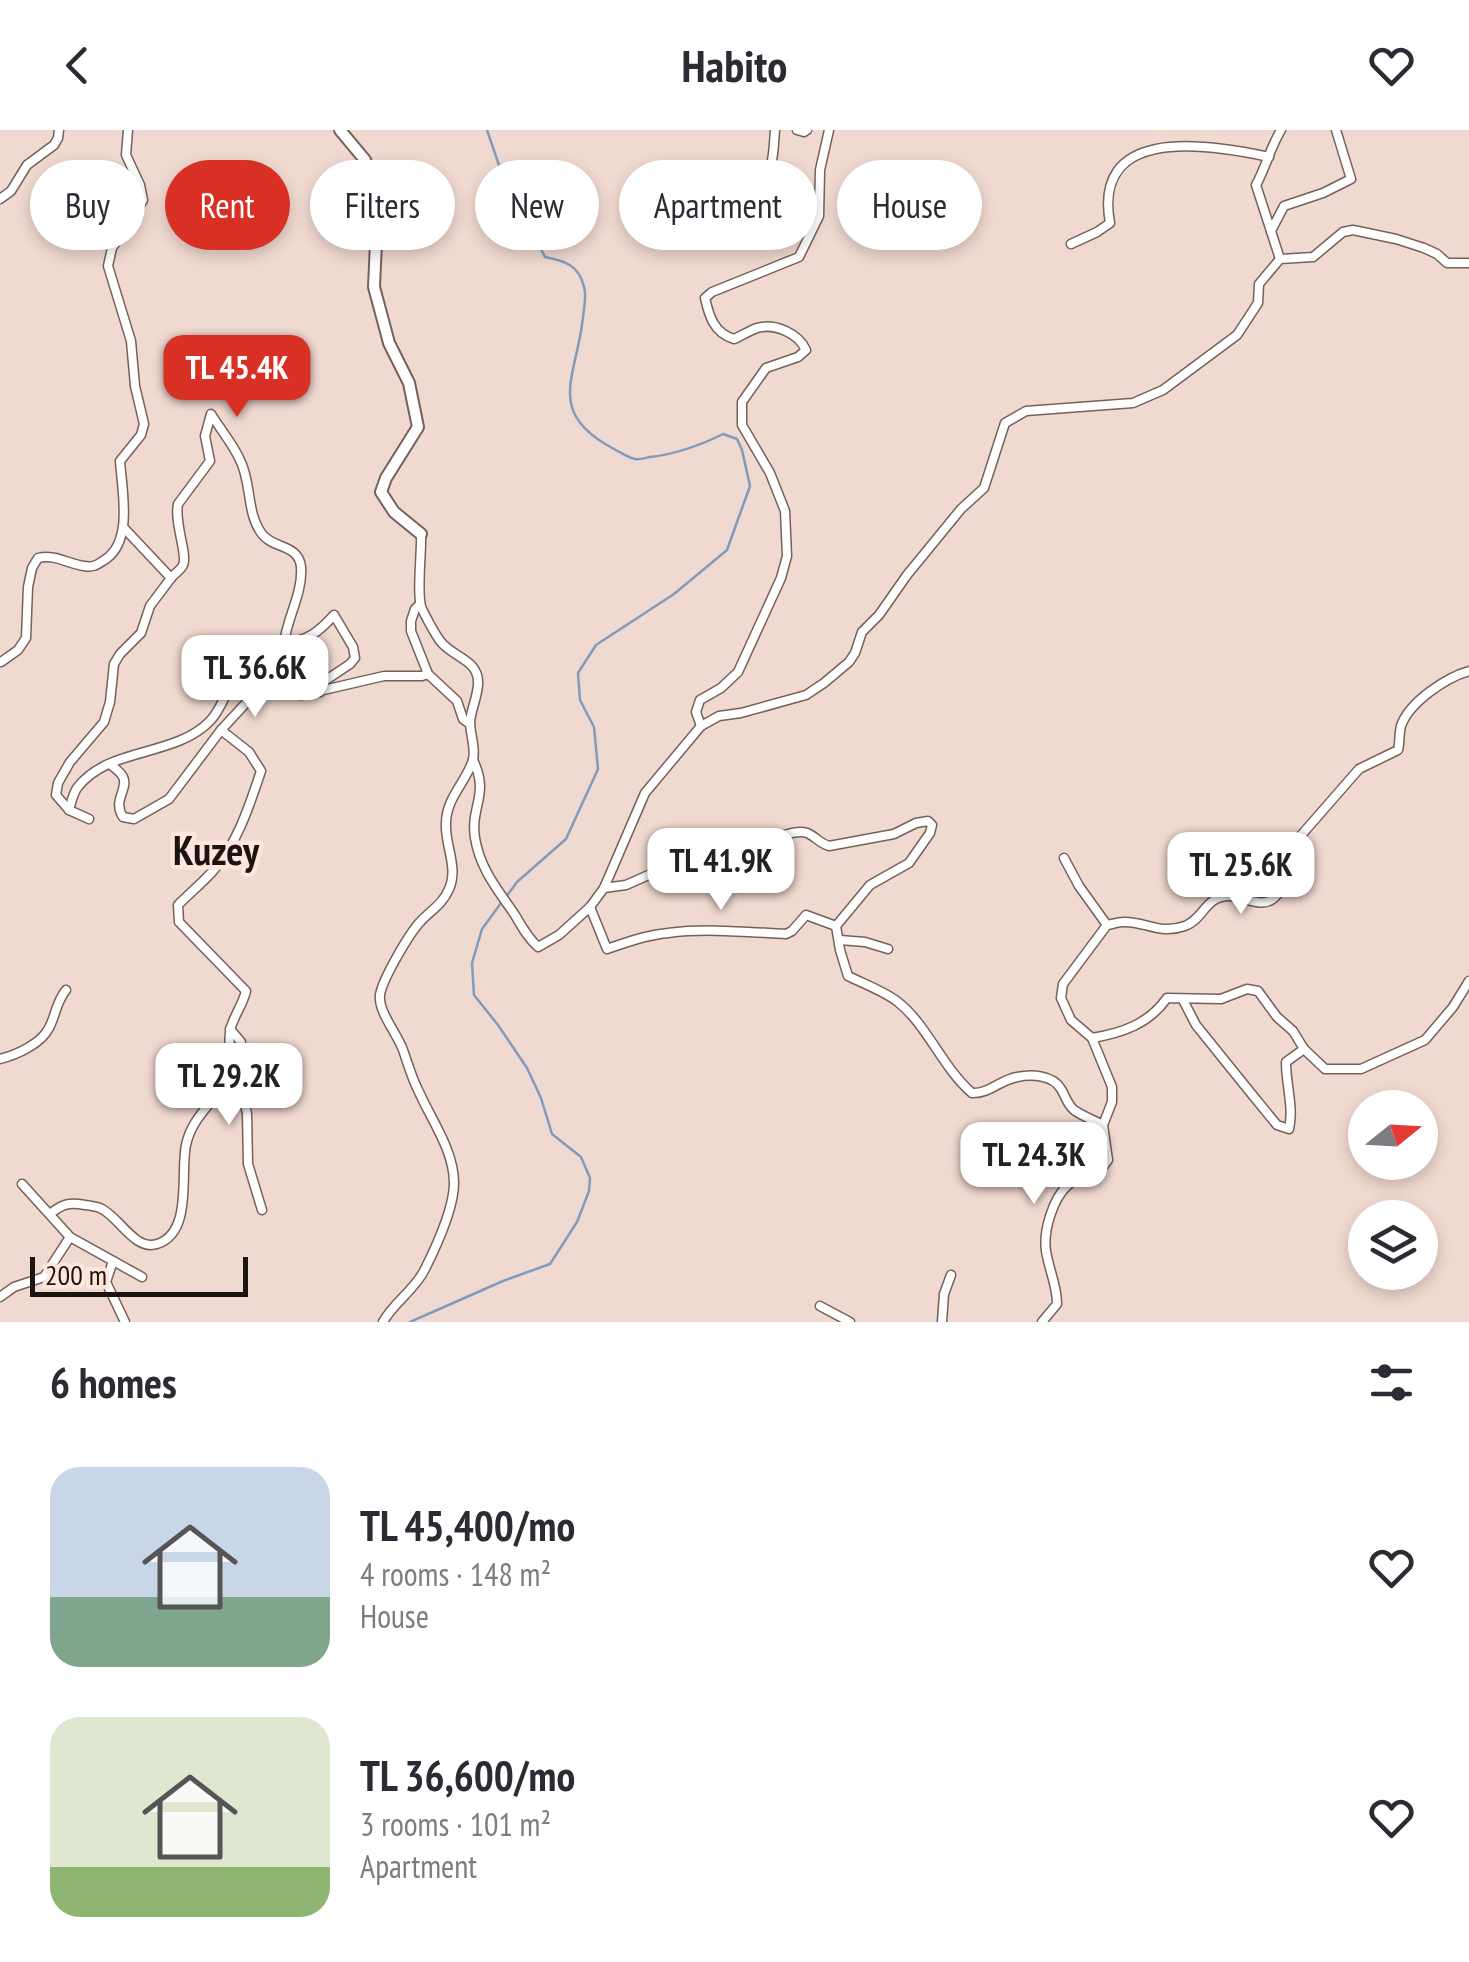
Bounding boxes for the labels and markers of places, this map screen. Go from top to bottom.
pin: TL 45.4K [134,335,340,420]
pin: TL 36.6K [152,635,358,720]
pin: TL 41.9K [618,828,824,913]
pin: TL 25.6K [1138,832,1344,917]
pin: TL 29.2K [126,1043,332,1128]
pin: TL 24.3K [931,1122,1137,1207]

